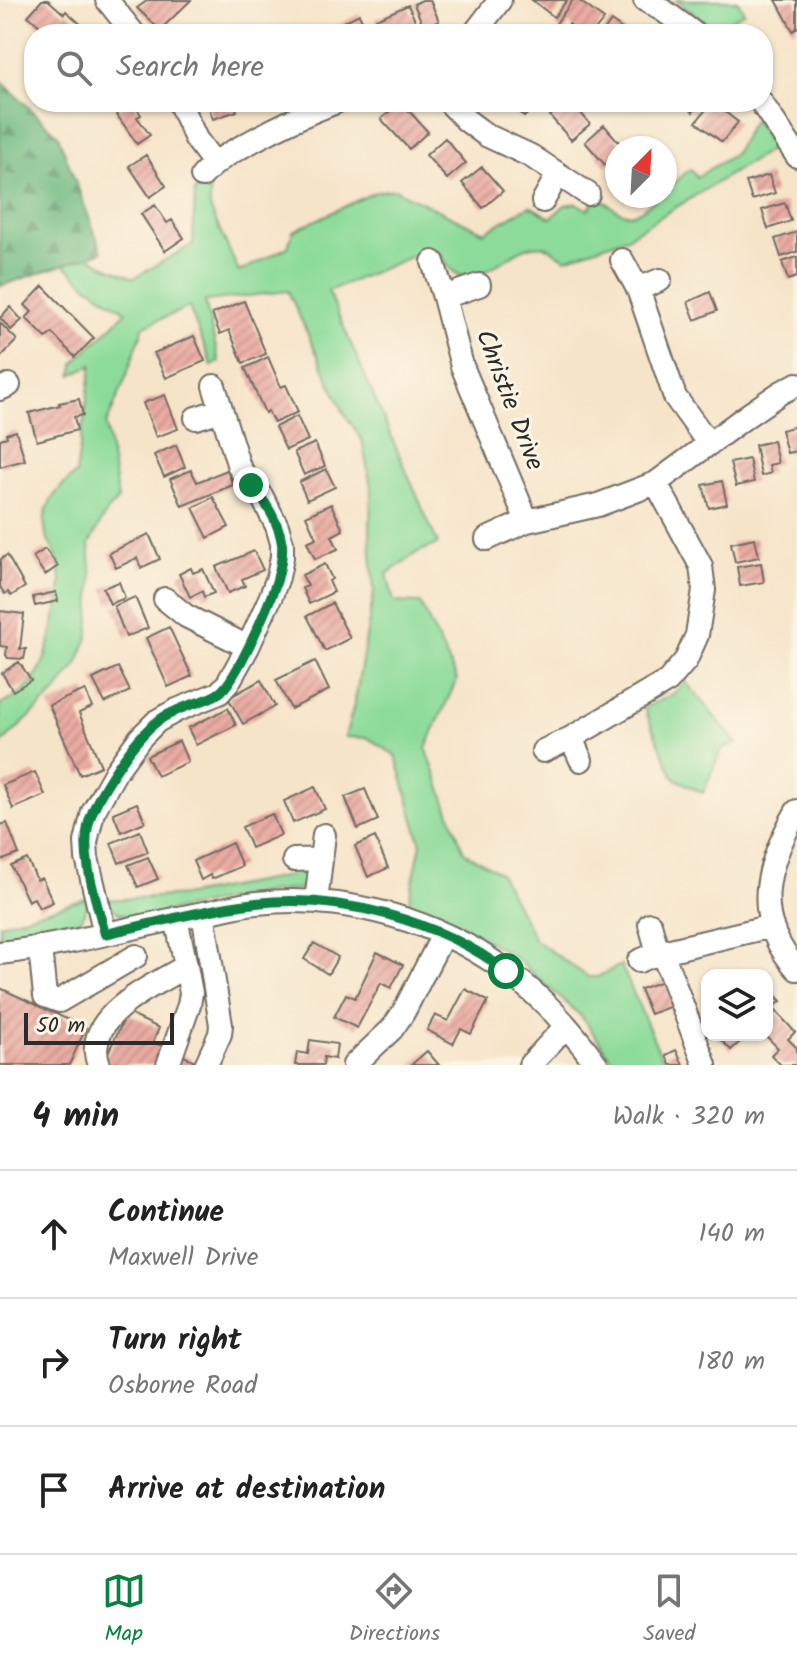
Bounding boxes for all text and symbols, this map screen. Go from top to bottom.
search box [24,24,773,112]
text: Search here [116,44,264,92]
icon: search [52,46,96,90]
north arrow [605,136,677,208]
street label: Christie Drive [463,323,555,477]
route end [233,467,269,503]
route start [488,953,524,989]
map controls [701,969,773,1041]
button: layers [701,969,773,1041]
scale bar [24,1009,174,1045]
text: 50 m [36,1009,85,1044]
text: 4 min [32,1090,119,1144]
text: Walk · 320 m [613,1096,765,1138]
text: Continue [108,1189,224,1237]
icon: ahead [32,1212,76,1256]
text: 140 m [698,1213,765,1255]
text: Maxwell Drive [108,1237,258,1279]
text: Turn right [108,1317,241,1365]
icon: right [32,1340,76,1384]
text: 180 m [697,1341,765,1383]
text: Osborne Road [108,1365,257,1407]
text: Arrive at destination [108,1466,385,1514]
icon: arrive [32,1468,76,1512]
tab: Map [102,1569,146,1652]
tab: Directions [349,1569,440,1652]
tab: Saved [643,1569,695,1652]

